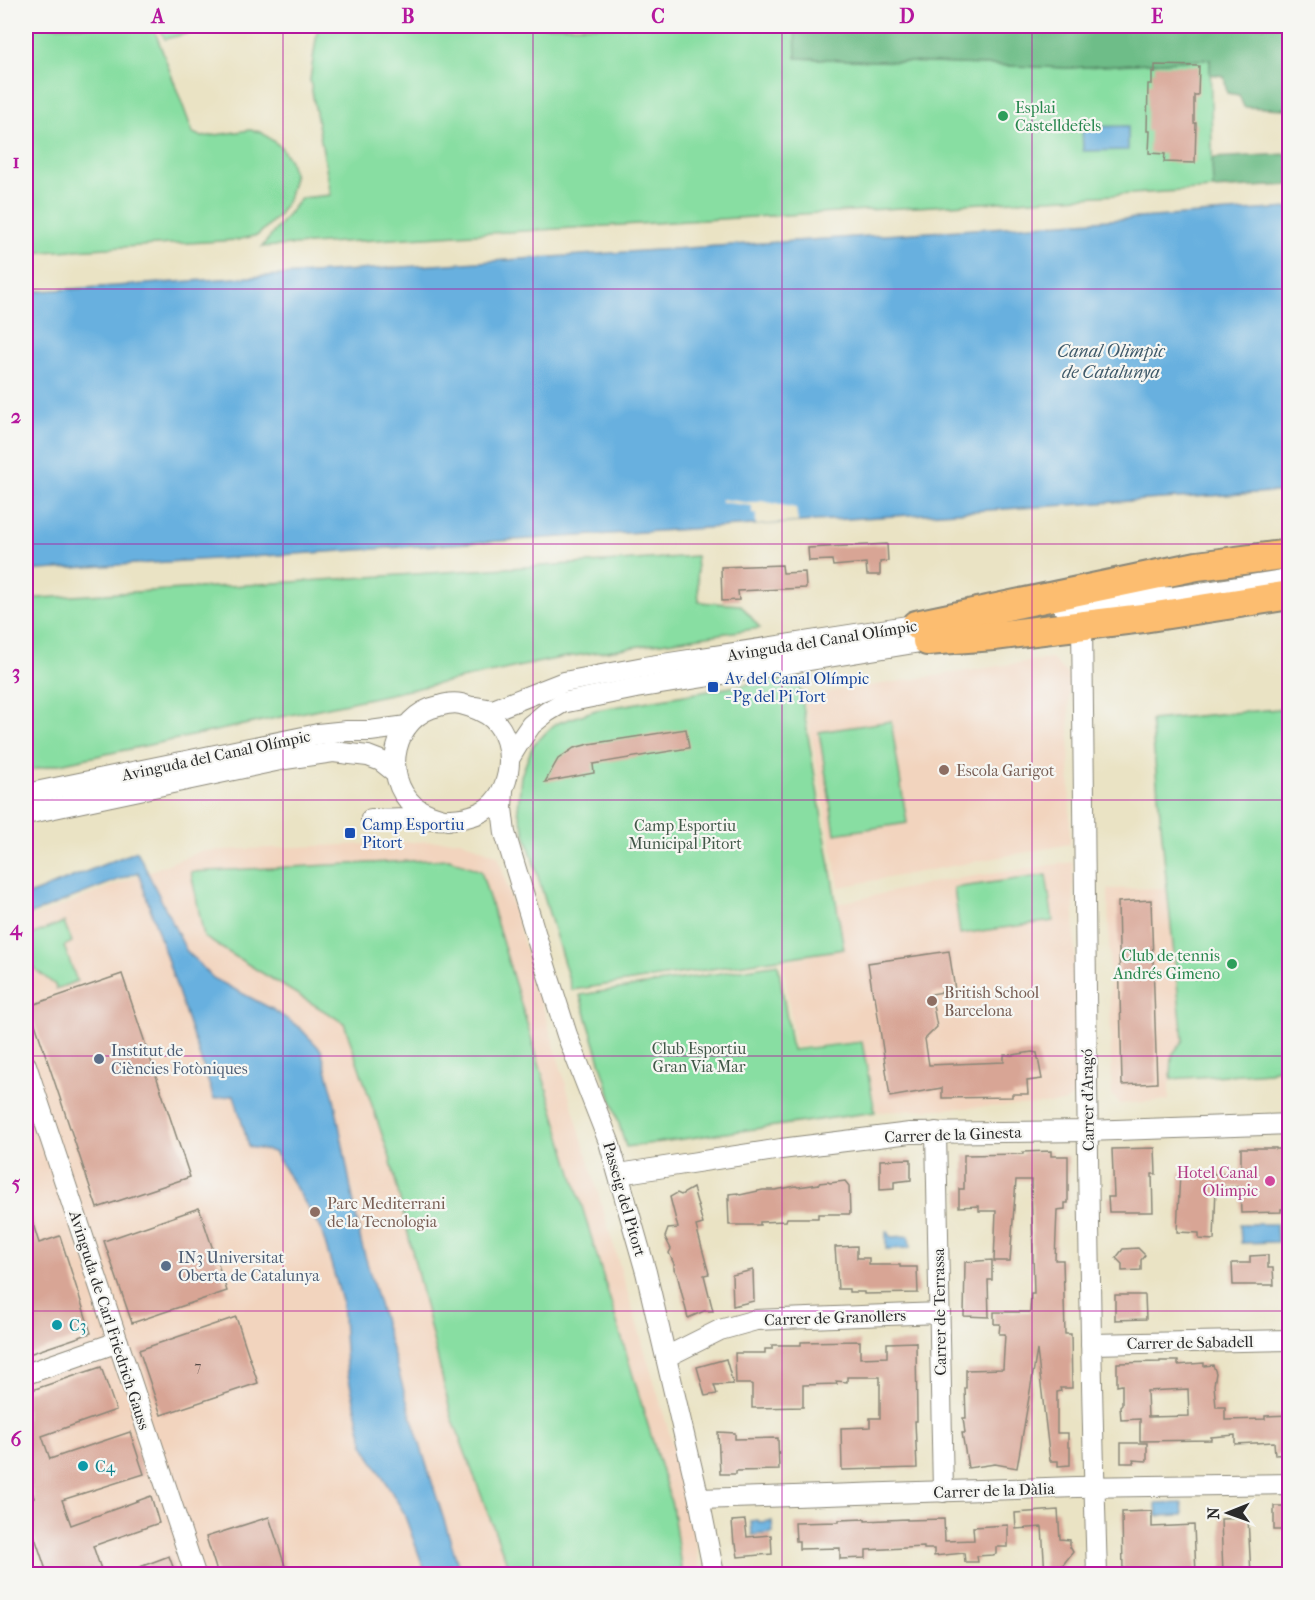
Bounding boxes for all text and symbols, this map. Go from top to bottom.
text: A [150,5,166,28]
text: B [401,5,415,28]
text: C [651,5,665,28]
text: D [899,5,915,28]
text: E [1151,5,1163,28]
place label: Esplai Castelldefels [1015,98,1101,135]
marker: Esplai Castelldefels [996,109,1010,123]
text: 1 [12,150,20,173]
water label: Canal Olimpic de Catalunya [1057,341,1166,383]
text: 2 [11,405,21,428]
street label: Avinguda del Canal Olímpic [725,616,918,665]
text: 3 [12,661,20,684]
place label: Av del Canal Olímpic - Pg del Pi Tort [724,669,869,706]
marker: Av del Canal Olímpic - Pg del Pi Tort [706,680,720,694]
street label: Avinguda del Canal Olímpic [119,726,312,785]
place label: Escola Garigot [956,761,1055,780]
marker: Escola Garigot [937,763,951,777]
place label: Camp Esportiu Pitort [362,815,464,852]
park label: Camp Esportiu Municipal Pitort [628,816,742,853]
marker: Camp Esportiu Pitort [343,826,357,840]
text: 4 [9,917,23,941]
place label: Club de tennis Andrés Gimeno [1112,946,1220,983]
marker: Club de tennis Andrés Gimeno [1225,957,1239,971]
place label: British School Barcelona [944,983,1040,1020]
marker: British School Barcelona [925,994,939,1008]
park label: Club Esportiu Gran Via Mar [652,1039,746,1076]
place label: Institut de Ciències Fotòniques [111,1041,248,1078]
street label: Carrer d'Aragó [1077,1049,1098,1151]
marker: Institut de Ciències Fotòniques [92,1052,106,1066]
street label: Carrer de la Ginesta [884,1123,1023,1146]
street label: Passeig del Pitort [599,1140,650,1259]
place label: Hotel Canal Olimpic [1177,1163,1259,1200]
text: 5 [12,1172,21,1195]
marker: Hotel Canal Olimpic [1263,1174,1277,1188]
place label: Parc Mediterrani de la Tecnologia [327,1194,446,1231]
marker: Parc Mediterrani de la Tecnologia [308,1205,322,1219]
street label: Avinguda de Carl Friedrich Gauss [65,1207,154,1432]
street label: Carrer de Terrassa [929,1247,950,1376]
place label: IN3 Universitat Oberta de Catalunya [178,1248,320,1285]
marker: IN3 Universitat Oberta de Catalunya [159,1259,173,1273]
street label: Carrer de Granollers [764,1306,906,1329]
place label: C3 [69,1316,86,1335]
marker: C3 [50,1318,64,1332]
street label: Carrer de Sabadell [1126,1332,1254,1353]
house number: 7 [195,1358,202,1375]
text: 6 [11,1428,23,1451]
place label: C4 [95,1457,116,1476]
marker: C4 [76,1459,90,1473]
street label: Carrer de la Dàlia [933,1479,1056,1502]
north arrow [1198,1483,1258,1543]
text: N [1204,1506,1223,1519]

